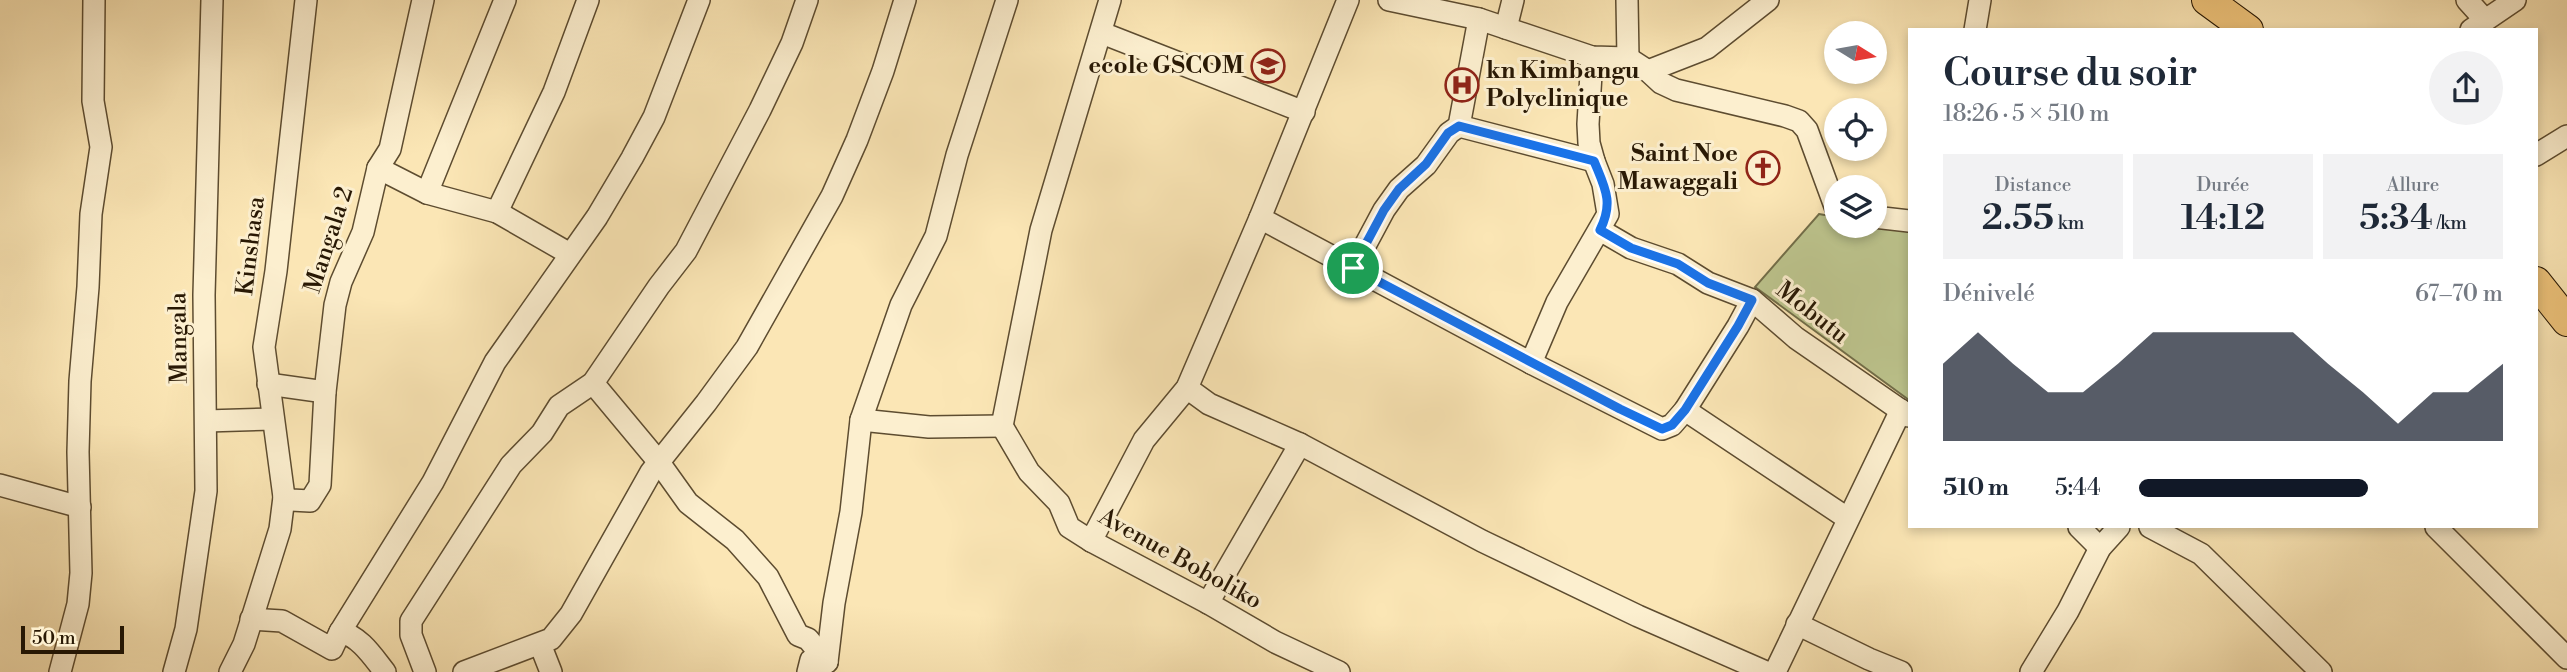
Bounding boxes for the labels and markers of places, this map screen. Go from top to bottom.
school or university icon: ecole GSCOM [1249,47,1287,85]
place label: ecole GSCOM [1088,51,1244,81]
place label: kn Kimbangu Polyclinique [1486,56,1640,114]
hospital icon: kn Kimbangu Polyclinique [1443,66,1481,104]
place label: Saint Noe Mawaggali [1617,139,1738,197]
church icon: Saint Noe Mawaggali [1744,149,1782,187]
pin [1323,238,1383,298]

